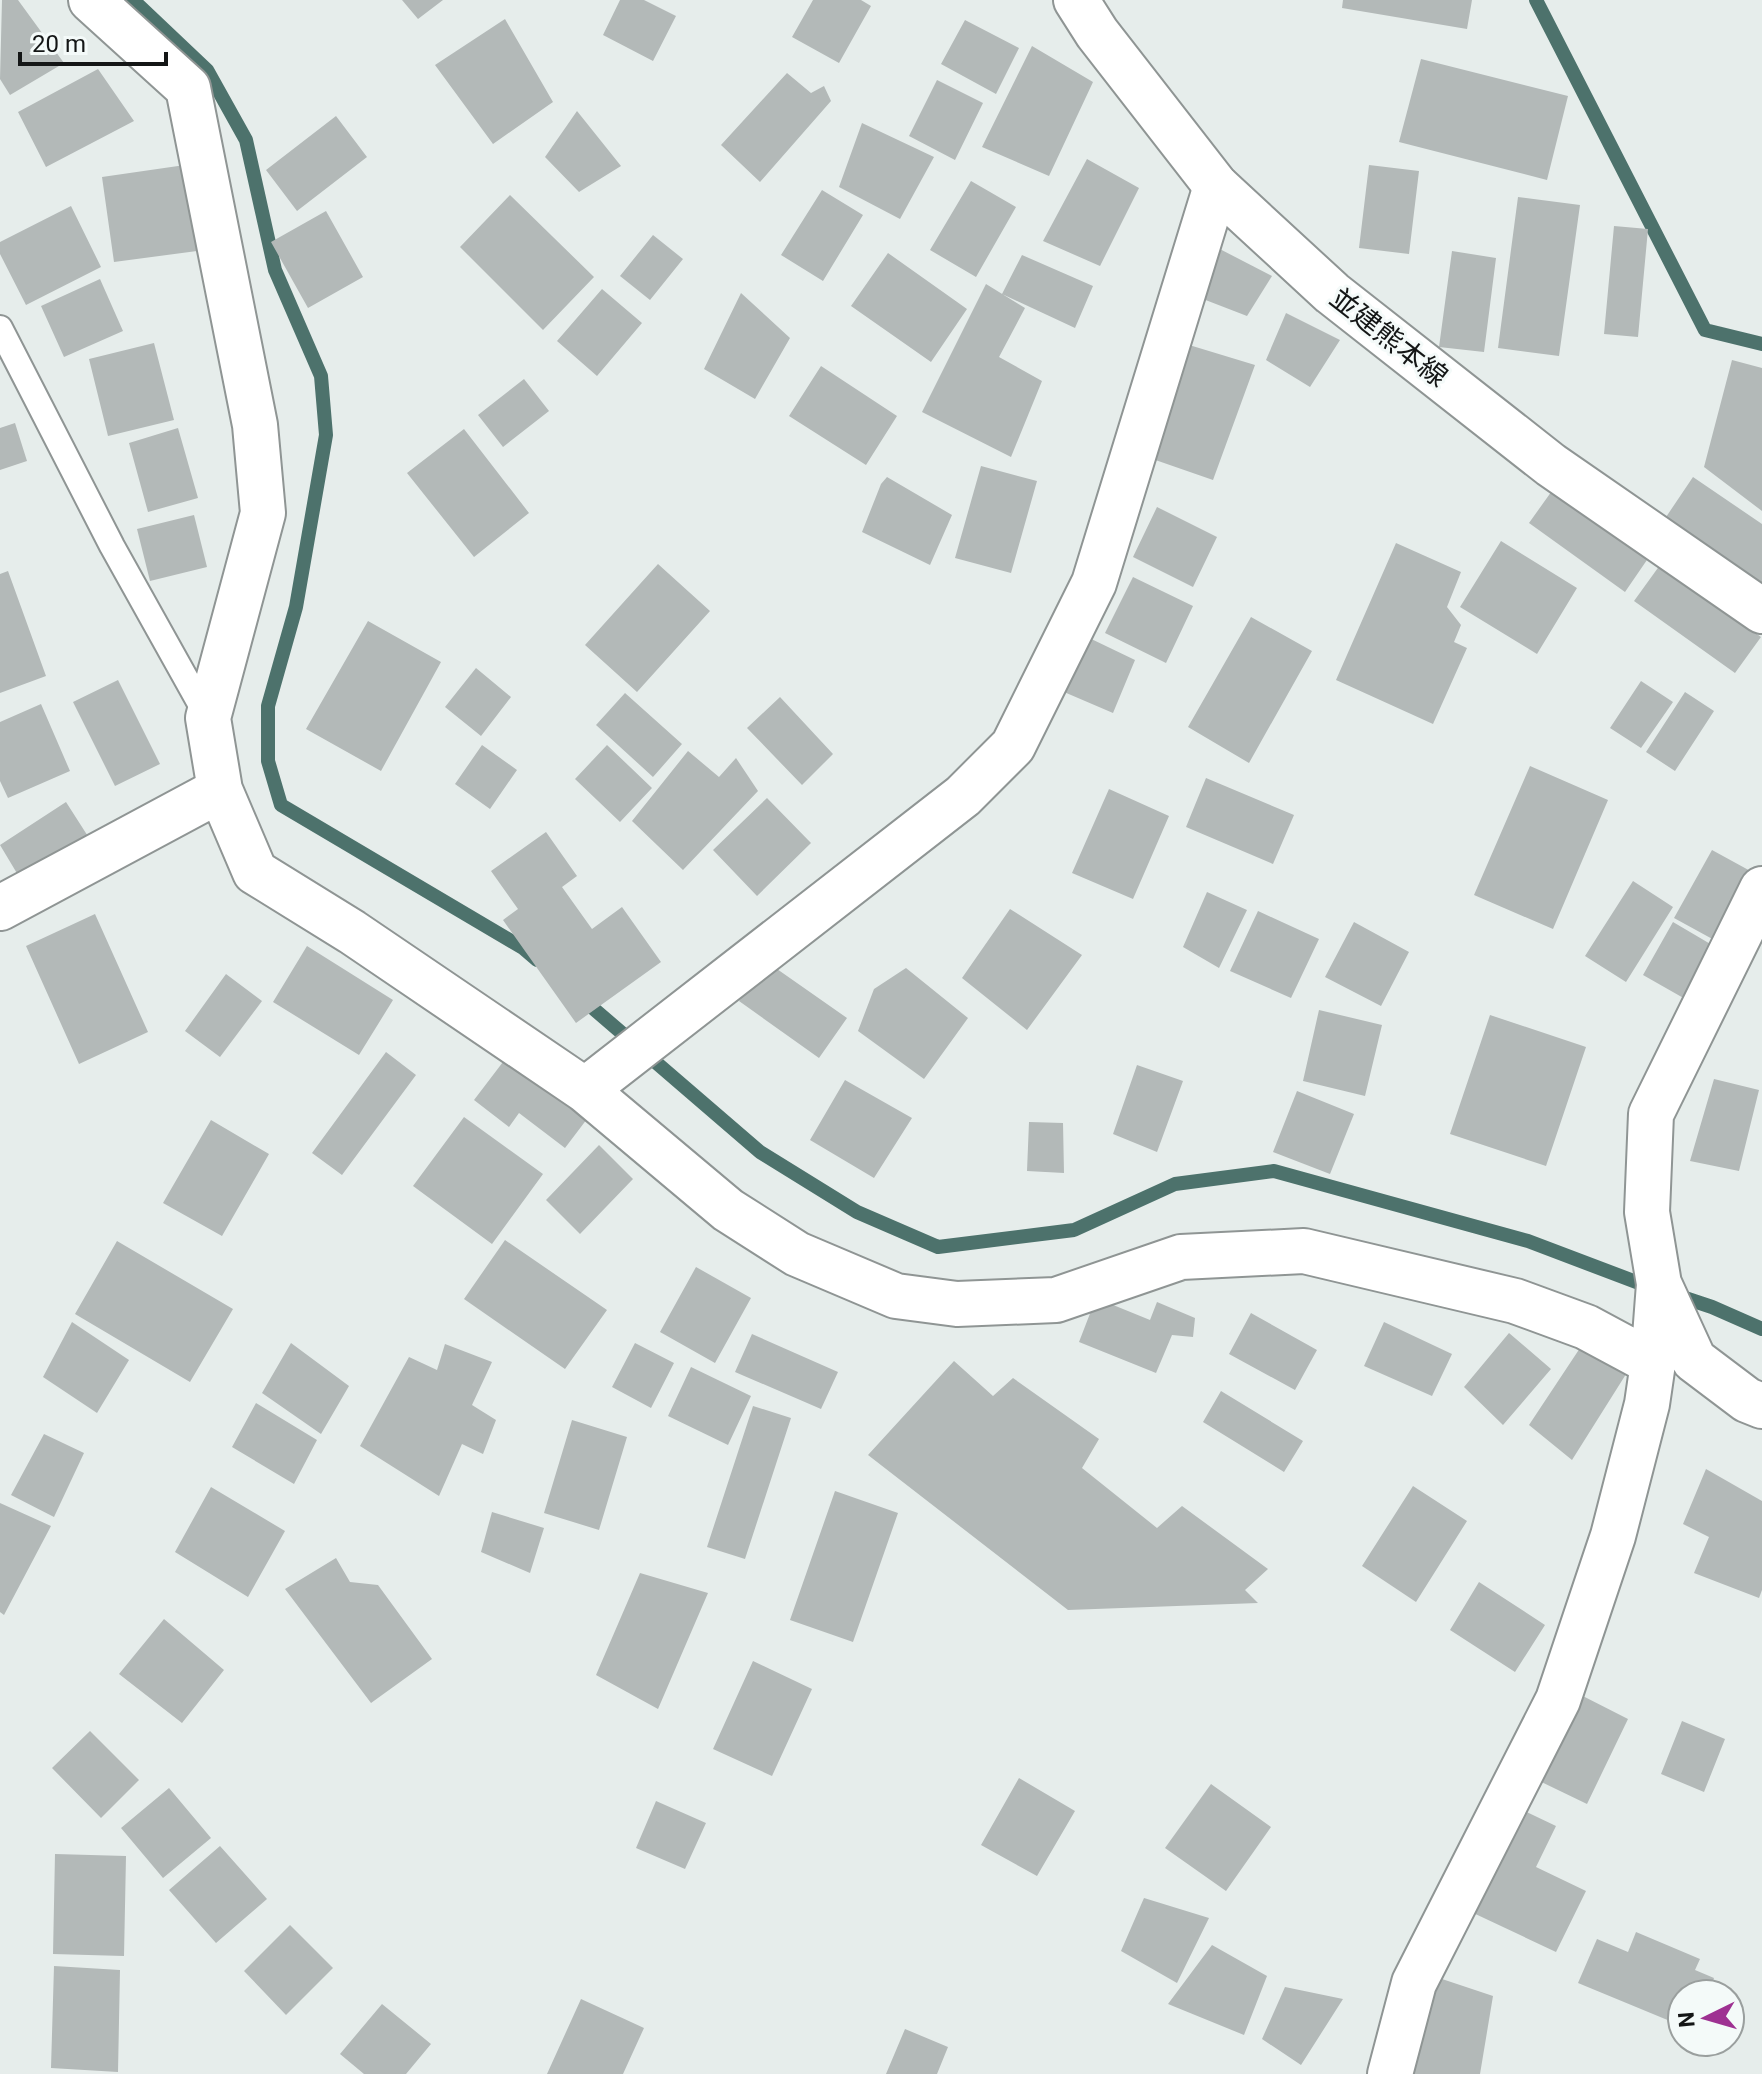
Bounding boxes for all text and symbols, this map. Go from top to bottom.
scale bar [20,16,166,66]
text: 20 m [32,30,86,58]
street label: 並建熊本線 [1323,281,1454,393]
north arrow [1666,1978,1746,2058]
text: N [1673,2011,1700,2029]

